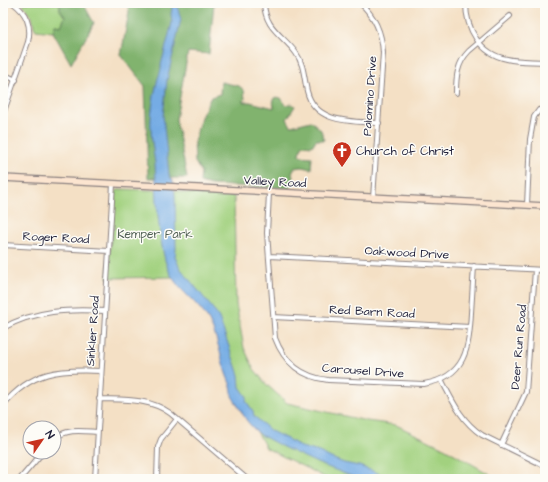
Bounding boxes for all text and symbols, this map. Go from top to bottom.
street label: Palomino Drive [359,55,381,137]
church icon: Church of Christ [331,140,353,168]
place label: Church of Christ [356,143,454,160]
street label: Valley Road [243,172,307,193]
park label: Kemper Park [117,226,193,243]
street label: Roger Road [22,228,90,249]
street label: Oakwood Drive [364,242,450,264]
street label: Sinkler Road [82,295,104,367]
street label: Red Barn Road [329,301,415,323]
street label: Deer Run Road [507,304,531,390]
street label: Carousel Drive [321,360,405,382]
north arrow [22,420,62,460]
text: N [42,428,58,442]

